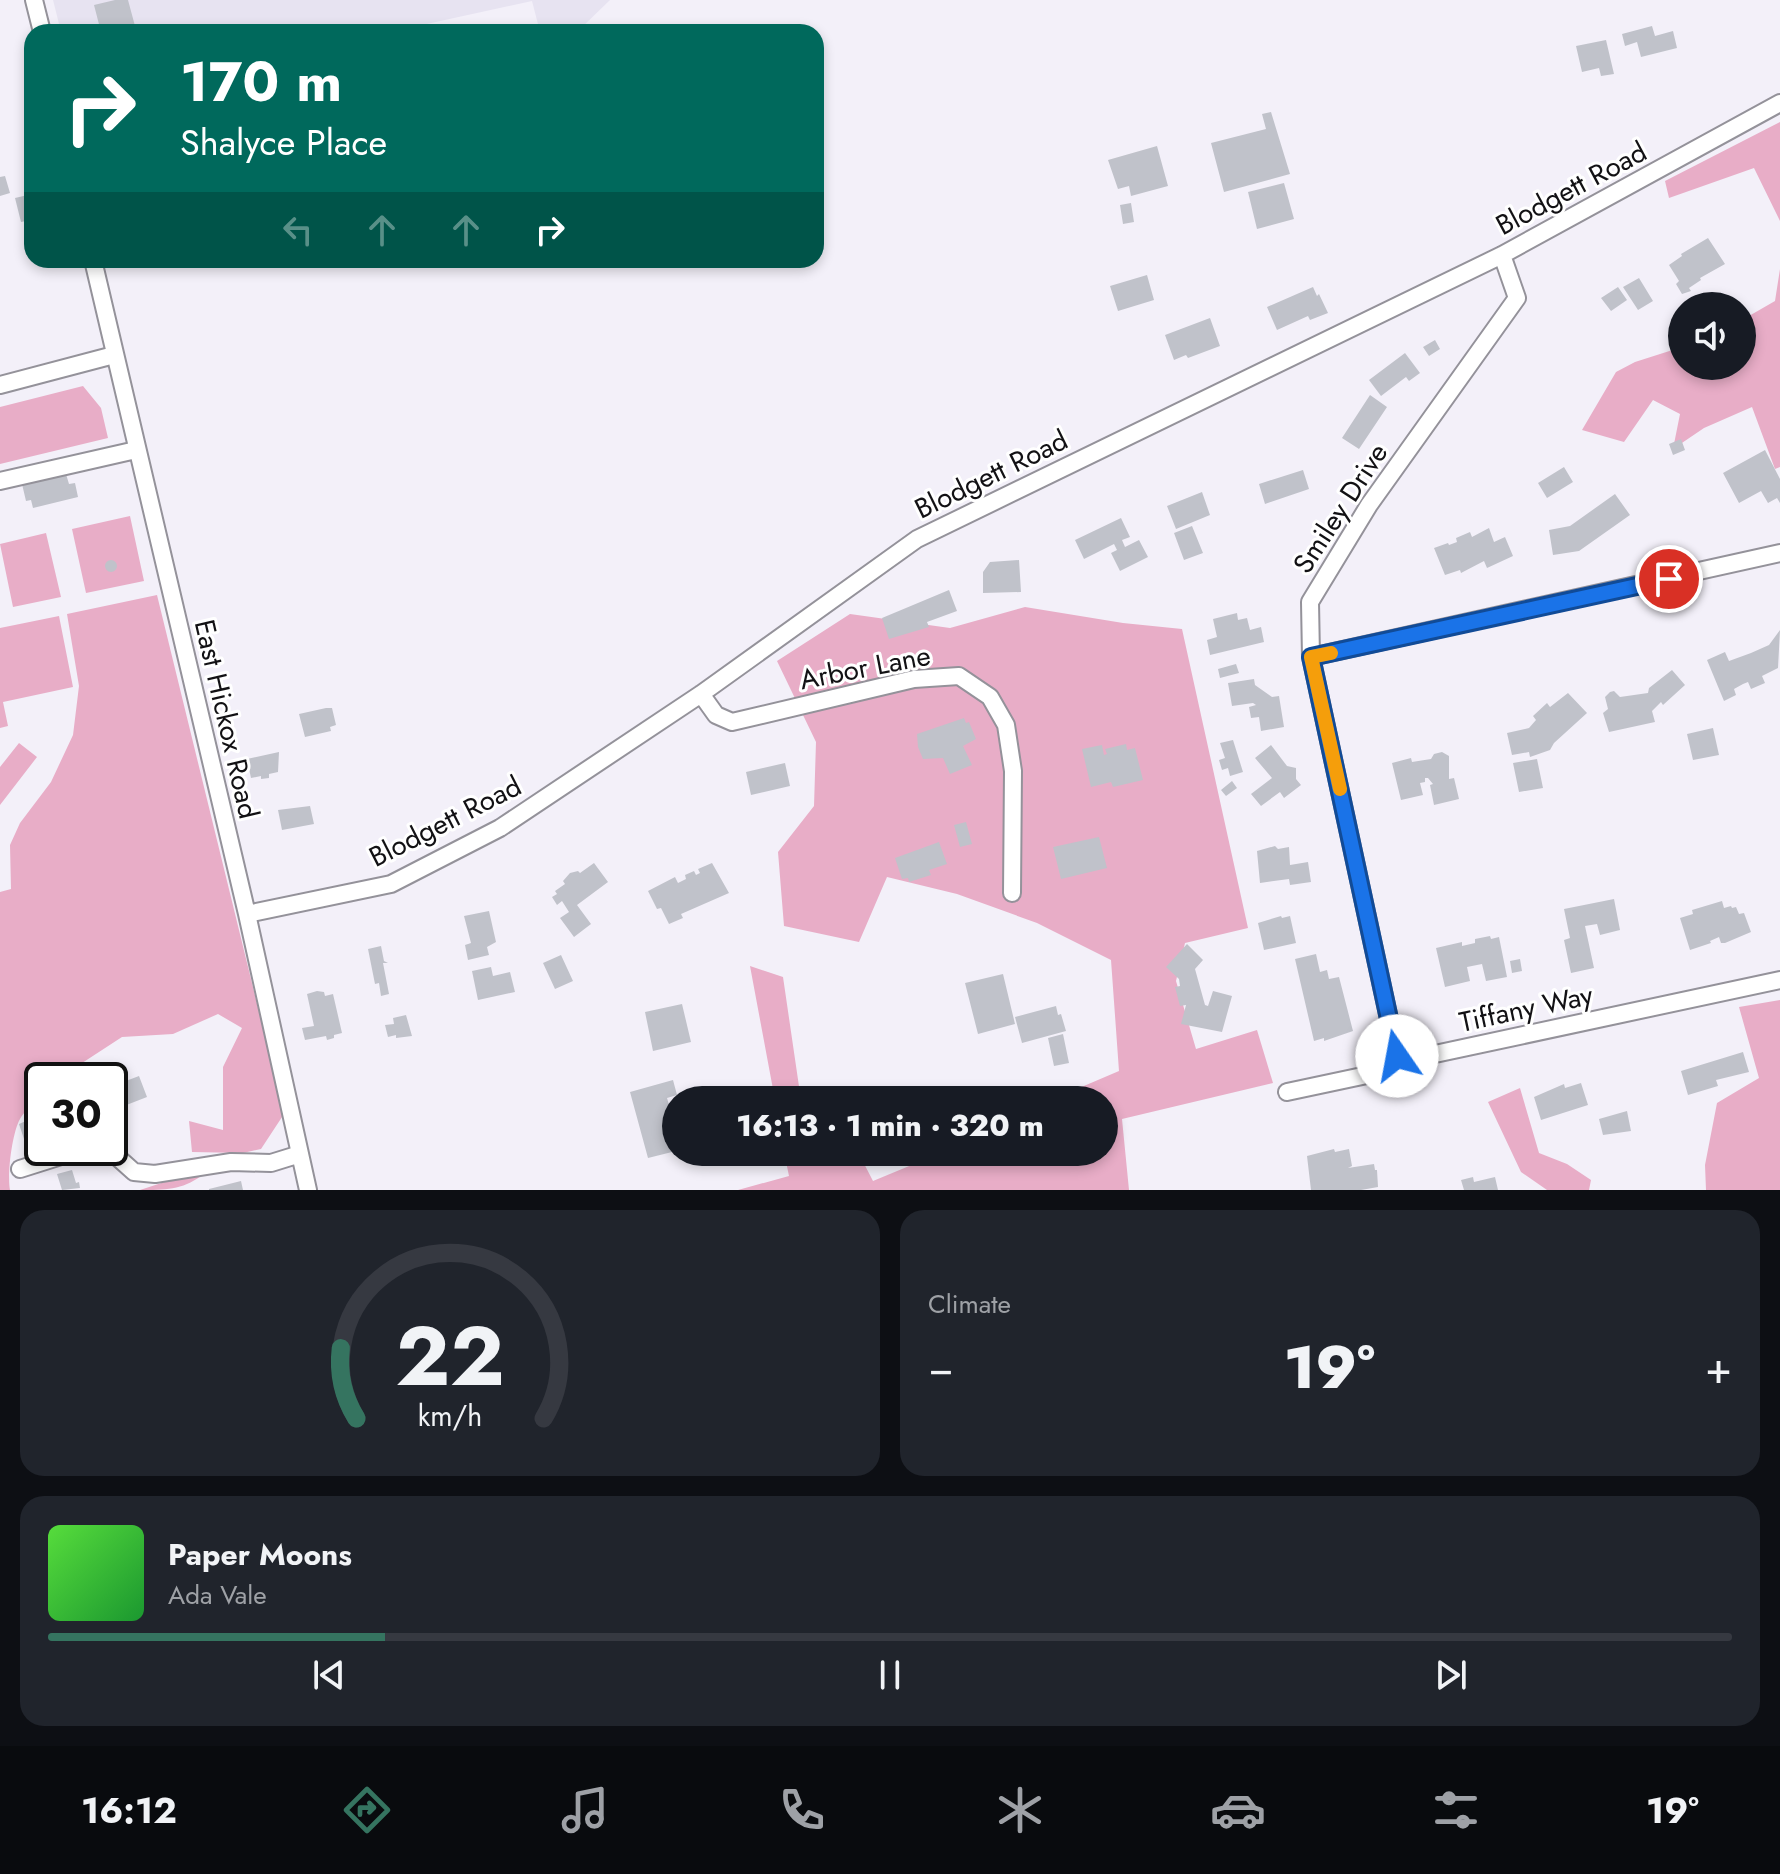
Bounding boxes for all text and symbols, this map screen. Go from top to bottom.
text: 170 m [180,41,342,122]
icon: right [48,56,152,160]
text: Shalyce Place [180,116,387,168]
street label: Blodgett Road [1488,131,1654,245]
icon: left [276,208,320,252]
icon: ahead [360,208,404,252]
icon: ahead [444,208,488,252]
icon: right [528,208,572,252]
map controls [1668,292,1756,380]
button: sound [1668,292,1756,380]
street label: Blodgett Road [908,420,1075,529]
street label: Smiley Drive [1283,435,1398,581]
pin [1635,545,1703,613]
icon: arrive [1647,557,1691,601]
street label: East Hickox Road [184,615,269,823]
street label: Arbor Lane [796,635,934,700]
street label: Blodgett Road [362,766,528,877]
street label: Tiffany Way [1456,974,1597,1043]
position arrow [1355,1014,1439,1098]
speed limit sign: 30 [24,1062,128,1166]
text: 16:13 · 1 min · 320 m [736,1104,1044,1147]
text: Climate [928,1285,1011,1323]
text: 22 [395,1296,505,1416]
text: 19° [1284,1324,1375,1411]
text: − [928,1336,954,1400]
text: + [1705,1336,1732,1400]
text: km/h [418,1395,482,1437]
text: Paper Moons [168,1533,352,1576]
text: Ada Vale [168,1576,267,1614]
icon: previous [307,1653,351,1697]
icon: pause [868,1653,912,1697]
icon: next [1429,1653,1473,1697]
icon: directions [339,1782,395,1838]
icon: music [557,1782,613,1838]
icon: phone [774,1782,830,1838]
icon: climate [992,1782,1048,1838]
icon: car [1210,1782,1266,1838]
icon: filters [1428,1782,1484,1838]
text: 16:12 [81,1784,177,1836]
text: 19° [1646,1784,1699,1836]

